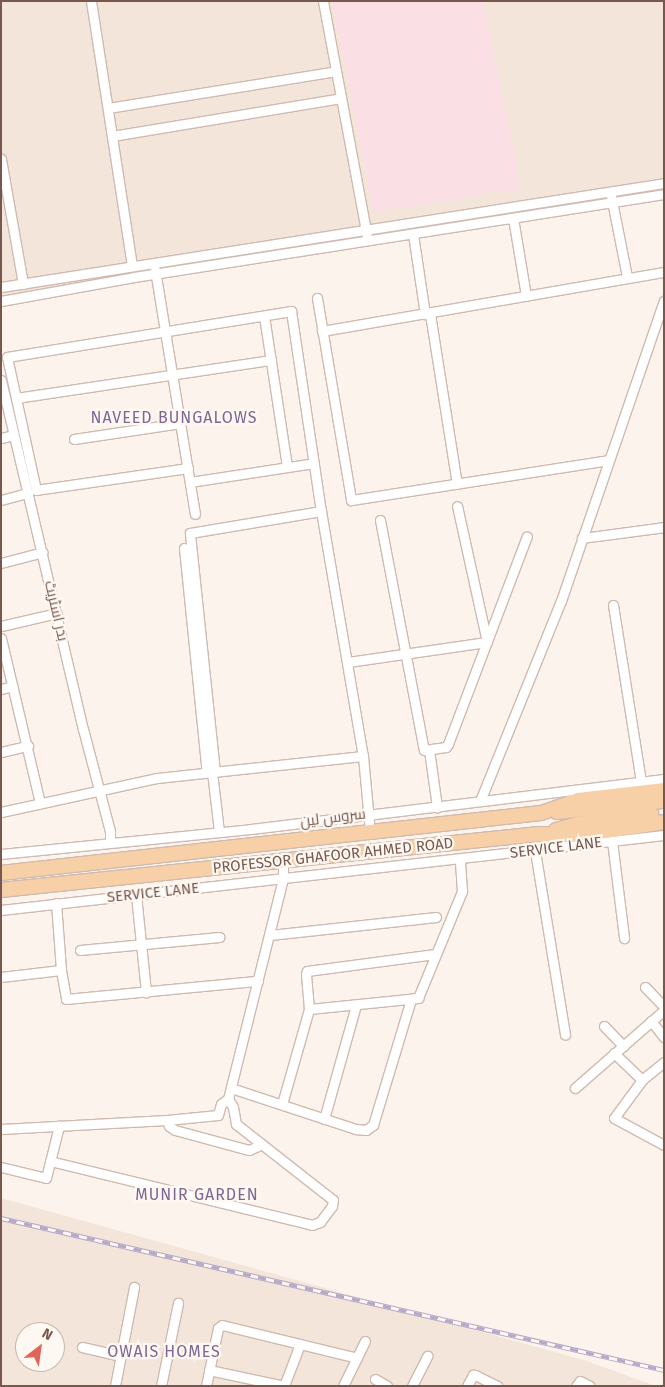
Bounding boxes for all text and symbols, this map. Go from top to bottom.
district label: NAVEED BUNGALOWS [88,408,260,428]
street label: بدر اسٹریٹ [40,579,72,643]
street label: سروس لین [299,805,367,831]
street label: SERVICE LANE [509,833,603,863]
street label: PROFESSOR GHAFOOR AHMED ROAD [212,834,454,878]
street label: SERVICE LANE [106,879,200,907]
district label: MUNIR GARDEN [134,1185,260,1205]
north arrow [15,1322,65,1372]
text: N [39,1325,56,1344]
district label: OWAIS HOMES [106,1342,222,1362]

